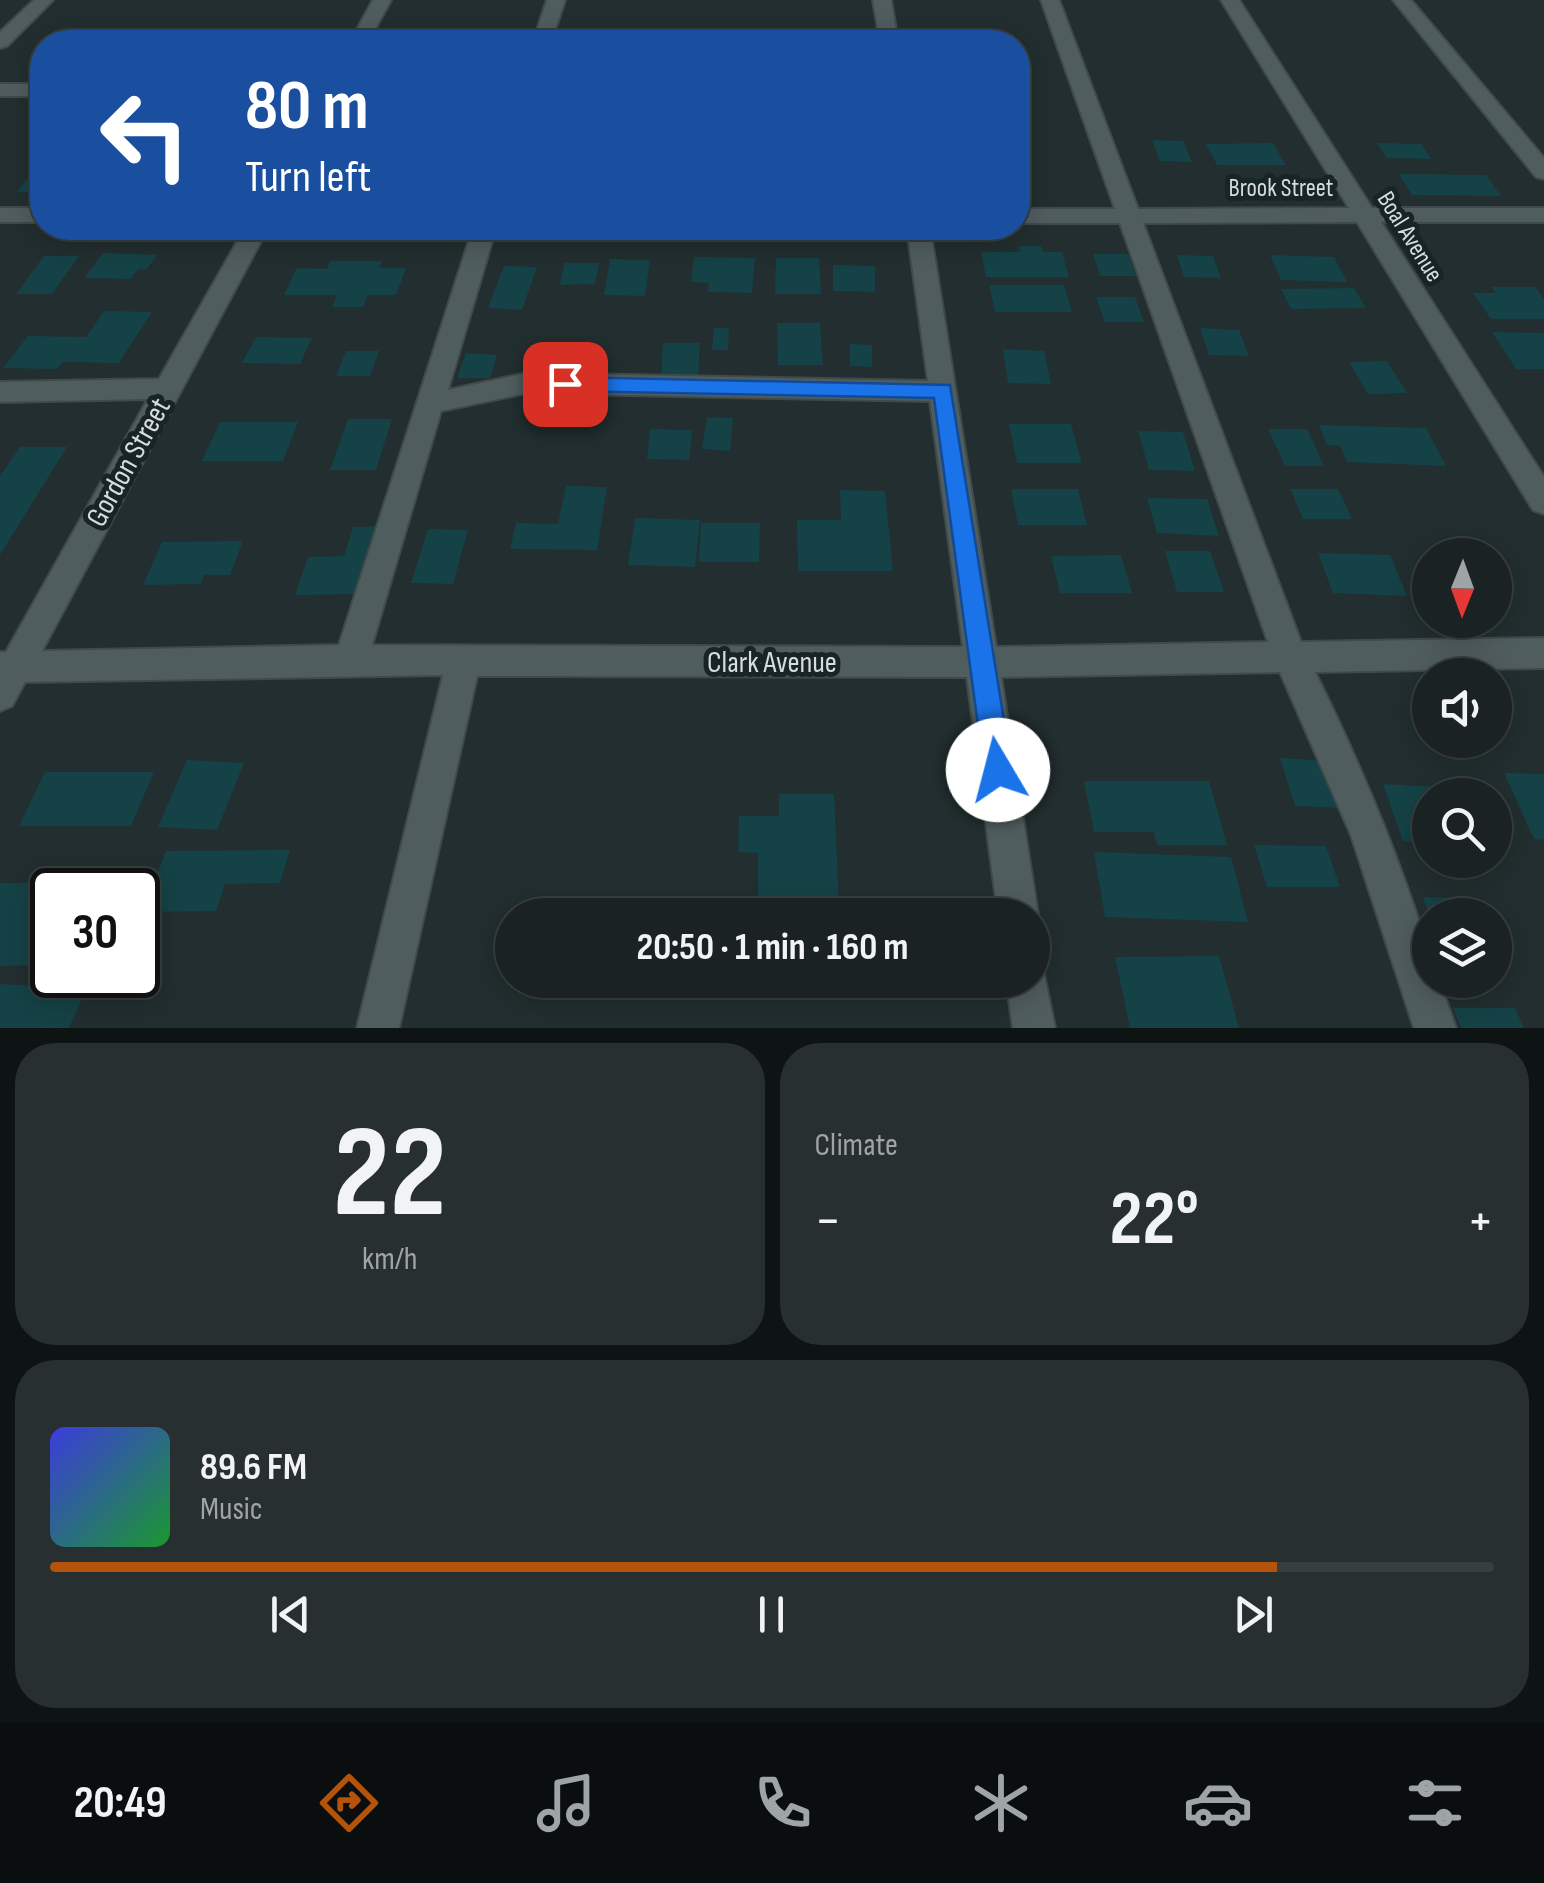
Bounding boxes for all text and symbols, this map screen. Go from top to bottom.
text: 80 m [245,65,369,149]
icon: left [80,70,210,200]
text: Turn left [245,150,371,205]
street label: Brook Street [1229,173,1333,204]
street label: Boal Avenue [1370,186,1450,288]
pin [523,342,608,427]
icon: arrive [538,357,593,412]
street label: Gordon Street [79,392,179,533]
north arrow [1412,538,1512,638]
map controls [1412,538,1512,998]
street label: Clark Avenue [707,645,837,681]
button: sound [1412,658,1512,758]
position arrow [946,718,1050,822]
button: search [1412,778,1512,878]
speed limit sign: 30 [30,868,160,998]
button: layers [1412,898,1512,998]
text: 20:50 · 1 min · 160 m [636,925,909,970]
text: 22 [333,1097,447,1253]
text: Climate [815,1126,898,1165]
text: 22° [1110,1175,1199,1266]
text: − [815,1188,841,1255]
text: + [1467,1188,1494,1255]
text: km/h [362,1240,417,1279]
text: 89.6 FM [200,1445,307,1490]
text: Music [200,1490,263,1529]
icon: previous [263,1587,318,1642]
icon: pause [744,1587,799,1642]
icon: next [1226,1587,1281,1642]
icon: directions [314,1768,384,1838]
icon: music [531,1768,601,1838]
icon: phone [748,1768,818,1838]
icon: climate [966,1768,1036,1838]
icon: car [1183,1768,1253,1838]
icon: filters [1400,1768,1470,1838]
text: 20:49 [74,1776,167,1831]

